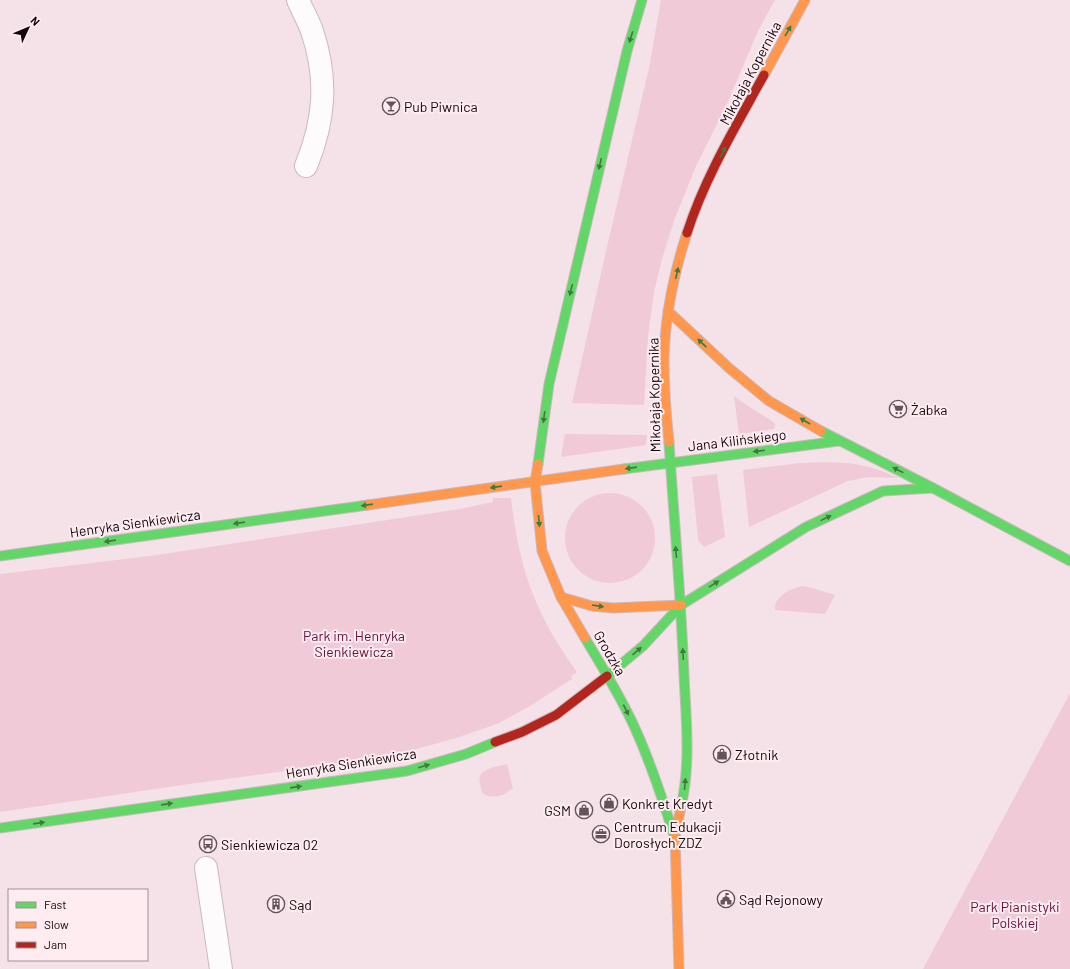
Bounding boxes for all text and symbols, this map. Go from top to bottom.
north arrow [8,8,48,48]
text: N [28,14,43,28]
street label: Mikołaja Kopernika [716,18,784,128]
one-way arrow [784,25,791,37]
one-way arrow [628,32,634,44]
bar icon: Pub Piwnica [381,96,401,116]
place label: Pub Piwnica [404,98,478,115]
one-way arrow [720,147,726,158]
one-way arrow [597,158,603,170]
one-way arrow [674,267,680,280]
one-way arrow [567,284,573,296]
street label: Mikołaja Kopernika [645,338,663,452]
one-way arrow [697,339,707,348]
supermarket icon: Żabka [888,399,908,419]
place label: Żabka [911,401,948,418]
one-way arrow [541,411,547,423]
one-way arrow [799,418,811,425]
street label: Jana Kilińskiego [687,426,787,454]
one-way arrow [753,448,765,454]
one-way arrow [624,465,637,471]
one-way arrow [892,467,903,473]
one-way arrow [490,484,502,490]
one-way arrow [361,502,373,508]
street label: Henryka Sienkiewicza [68,505,202,541]
one-way arrow [535,515,542,527]
one-way arrow [820,515,831,521]
one-way arrow [232,520,245,526]
one-way arrow [104,538,116,544]
one-way arrow [673,546,680,558]
one-way arrow [709,580,719,588]
one-way arrow [592,603,605,609]
park label: Park im. Henryka Sienkiewicza [303,627,405,660]
street label: Grodzka [590,627,630,679]
one-way arrow [632,646,642,655]
one-way arrow [680,647,686,660]
one-way arrow [623,705,629,716]
street label: Henryka Sienkiewicza [285,744,417,782]
shop icon: Złotnik [712,744,732,764]
place label: Złotnik [735,746,778,763]
one-way arrow [419,763,431,769]
one-way arrow [682,778,689,790]
one-way arrow [290,783,302,790]
shop icon: Konkret Kredyt [599,793,619,813]
place label: Konkret Kredyt [622,795,713,812]
shop icon: GSM [574,800,594,820]
one-way arrow [161,801,173,807]
place label: GSM [544,802,571,819]
place label: Centrum Edukacji Dorosłych ZDZ [614,818,722,851]
one-way arrow [33,820,45,826]
office icon: Centrum Edukacji Dorosłych ZDZ [591,824,611,844]
bus stop icon: Sienkiewicza 02 [198,834,218,854]
place label: Sienkiewicza 02 [221,836,318,853]
legend [8,889,148,961]
public building icon: Sąd Rejonowy [716,889,736,909]
place label: Sąd Rejonowy [739,891,824,908]
building icon: Sąd [266,894,286,914]
place label: Sąd [289,896,312,913]
text: Fast [44,897,67,911]
park label: Park Pianistyki Polskiej [970,898,1060,931]
text: Slow [44,917,69,931]
text: Jam [44,937,67,951]

